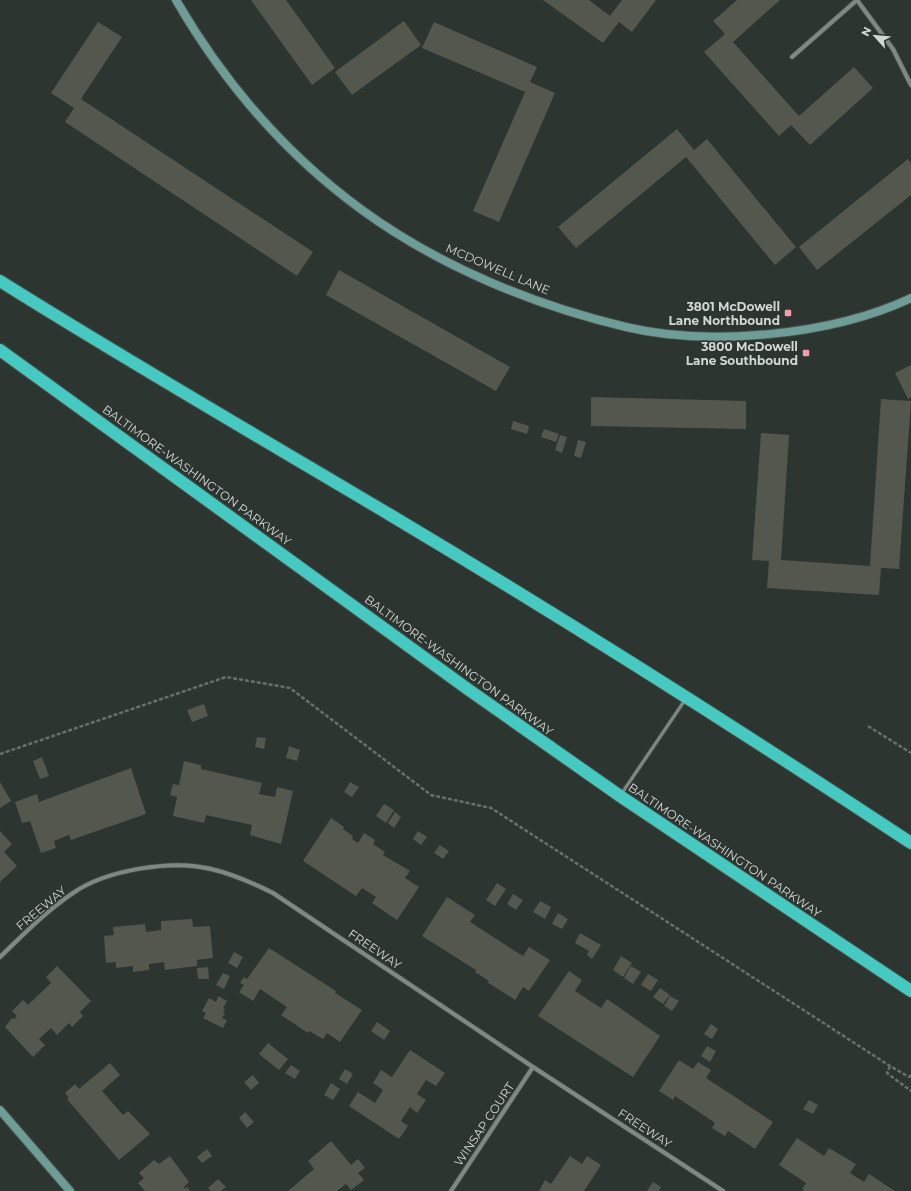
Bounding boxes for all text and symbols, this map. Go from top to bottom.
north arrow [855,16,895,56]
text: N [858,24,874,39]
street label: MCDOWELL LANE [444,240,552,298]
place label: 3801 McDowell Lane Northbound [669,299,780,328]
marker: 3801 McDowell Lane Northbound [783,308,793,318]
place label: 3800 McDowell Lane Southbound [686,339,798,368]
marker: 3800 McDowell Lane Southbound [801,348,811,358]
street label: BALTIMORE-WASHINGTON PARKWAY [100,401,295,549]
street label: BALTIMORE-WASHINGTON PARKWAY [362,591,557,739]
street label: BALTIMORE-WASHINGTON PARKWAY [626,780,825,921]
street label: FREEWAY [13,882,69,933]
street label: FREEWAY [346,926,405,972]
street label: WINSAP COURT [451,1079,518,1169]
street label: FREEWAY [615,1105,675,1151]

